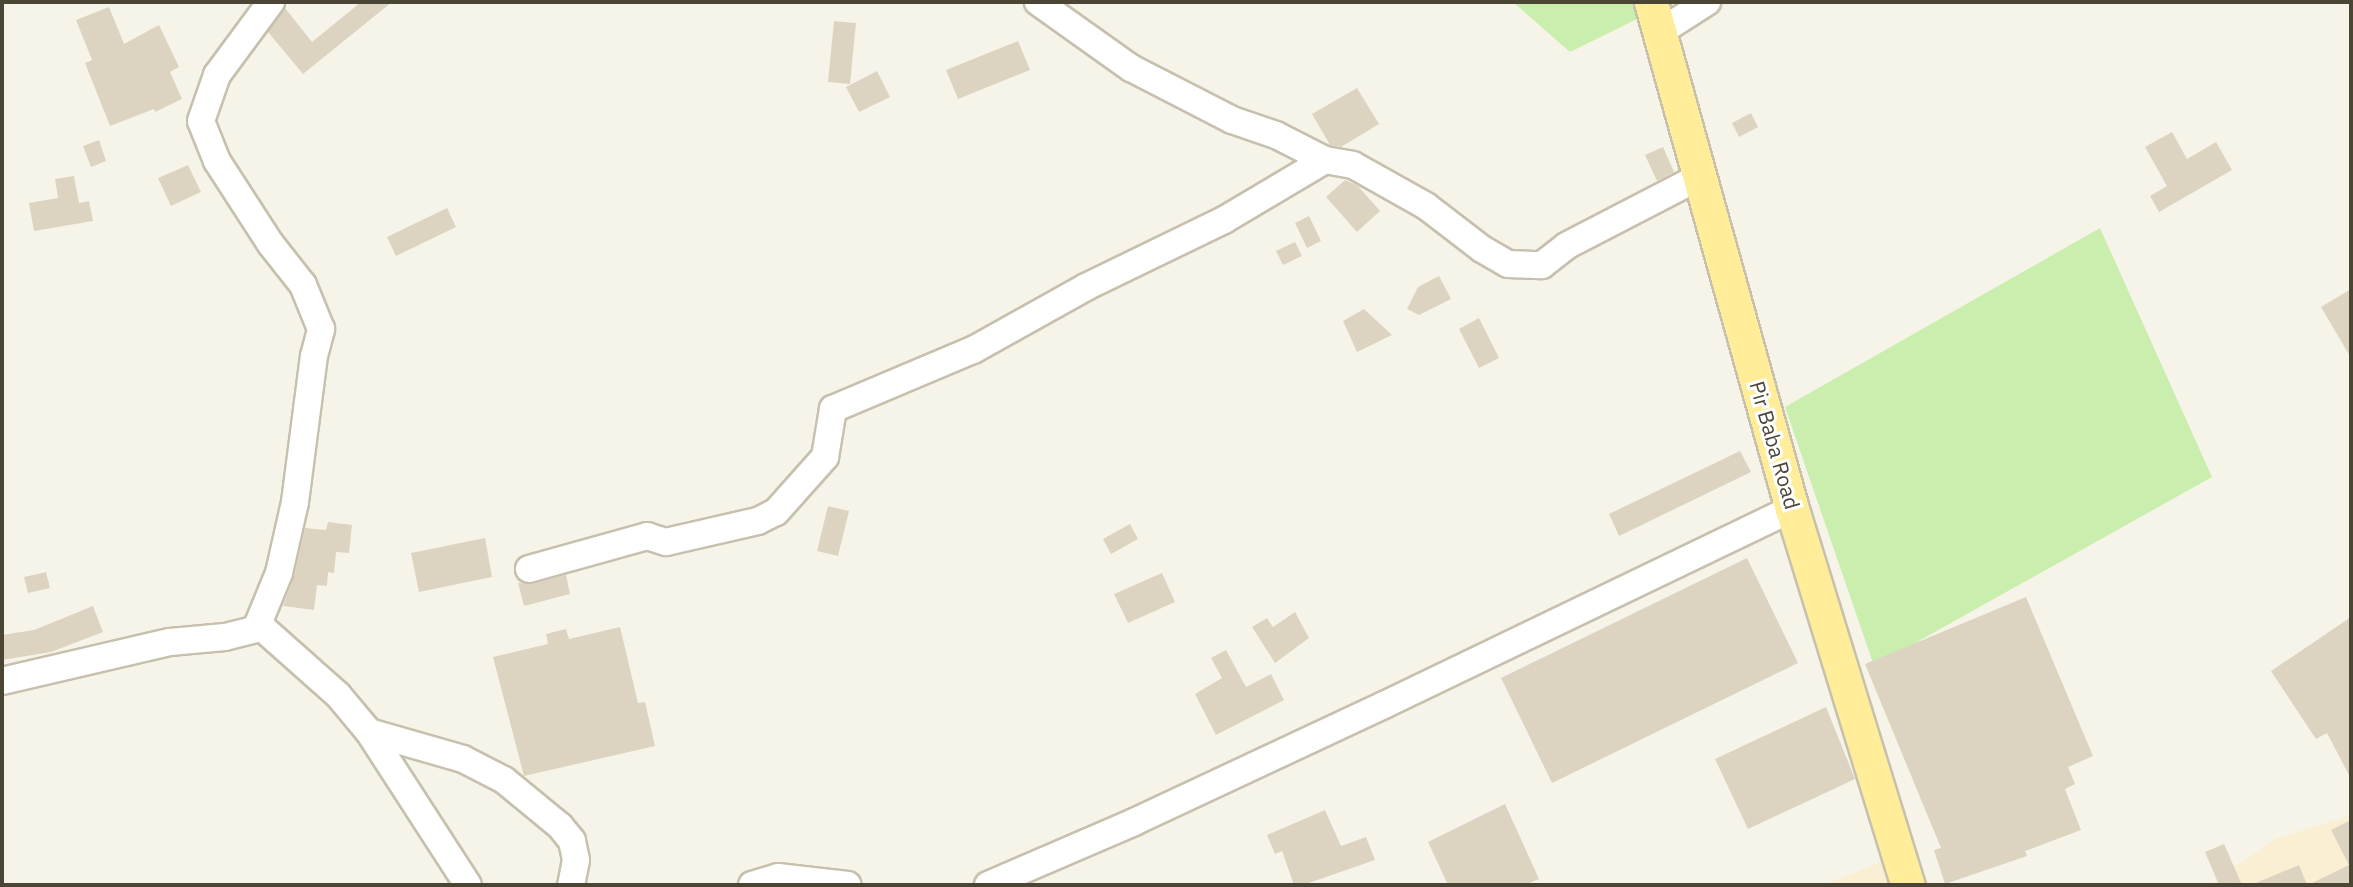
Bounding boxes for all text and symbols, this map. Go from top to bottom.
street label: Pir Baba Road [1745,378,1805,512]

